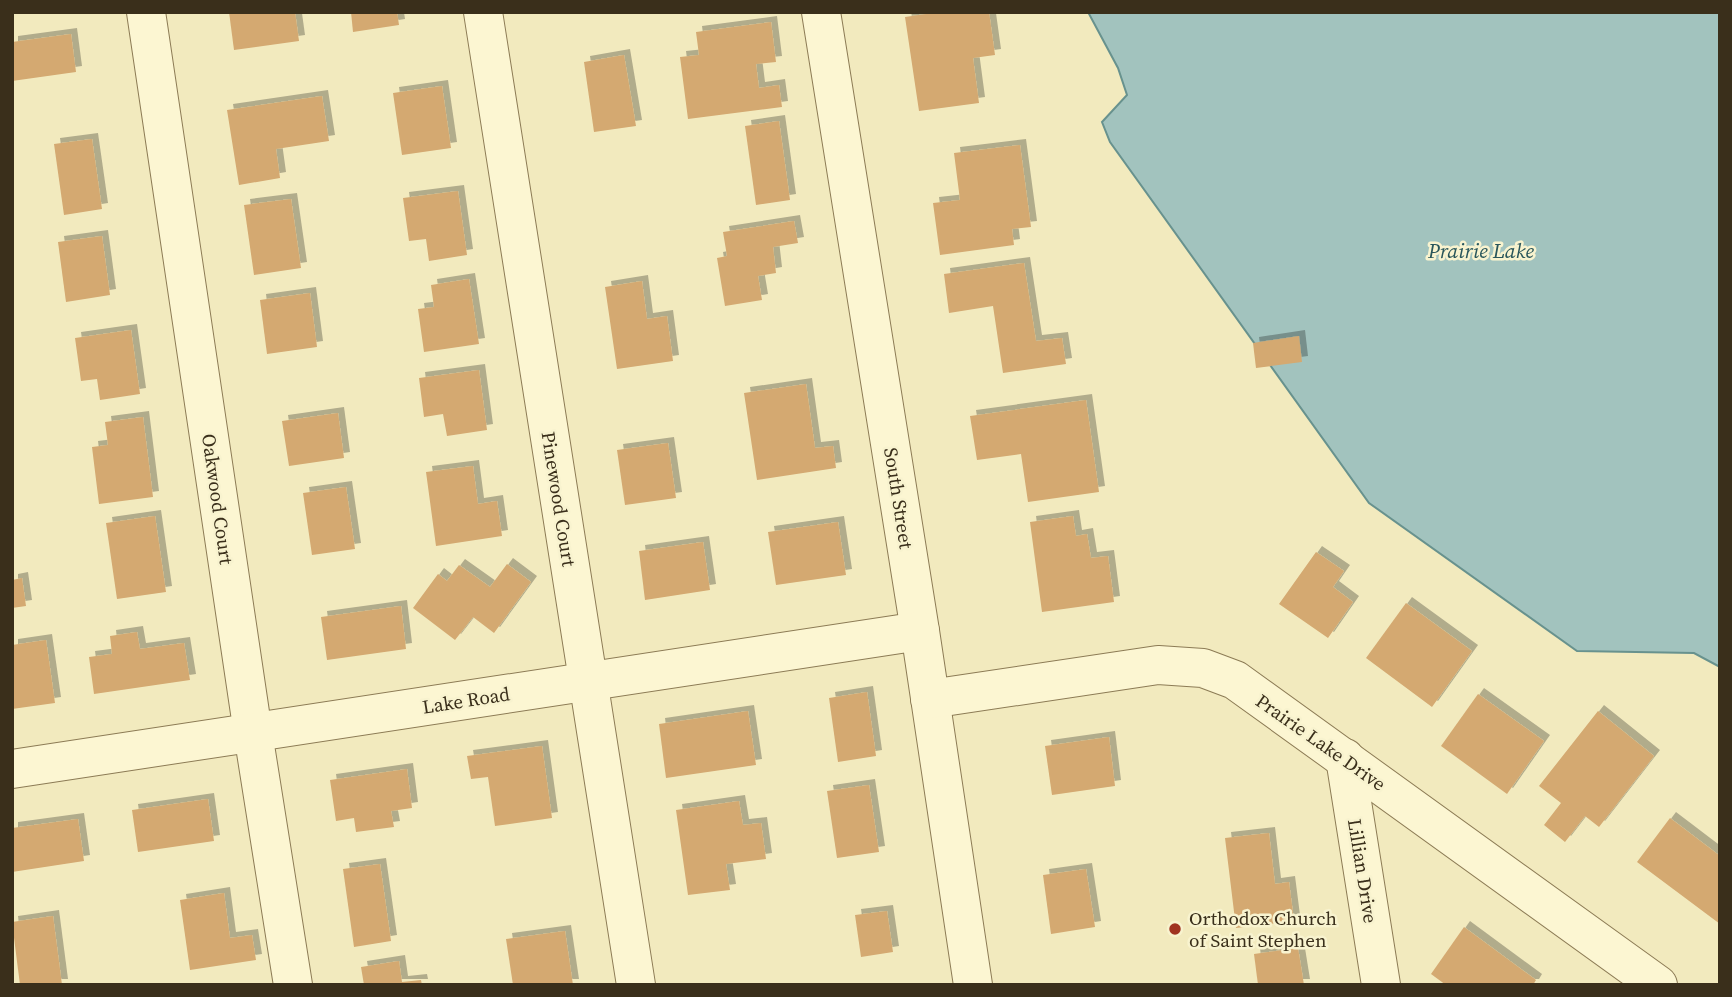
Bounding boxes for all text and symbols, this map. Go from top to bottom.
water label: Prairie Lake [1427,236,1534,265]
street label: Pinewood Court [536,430,583,569]
street label: Oakwood Court [196,432,240,567]
street label: South Street [878,446,920,551]
street label: Lake Road [420,680,512,720]
street label: Prairie Lake Drive [1251,687,1391,797]
street label: Lillian Drive [1342,817,1384,925]
place label: Orthodox Church of Saint Stephen [1189,905,1337,953]
marker: Orthodox Church of Saint Stephen [1167,921,1183,937]

